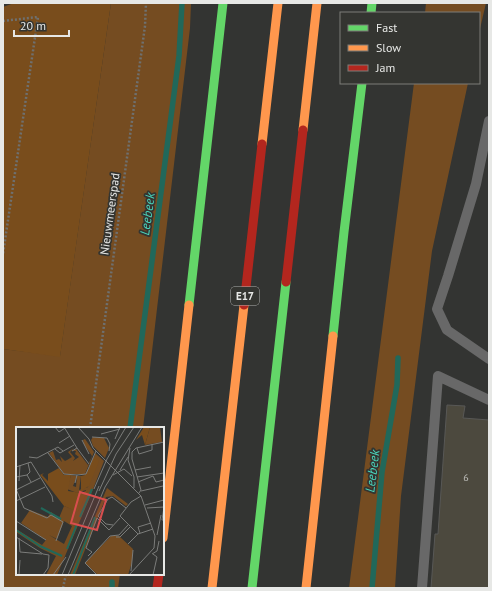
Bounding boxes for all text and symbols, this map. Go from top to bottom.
scale bar [14,12,69,38]
legend [340,12,480,84]
text: 20 m [20,18,46,33]
text: Fast [376,20,397,35]
text: Slow [376,40,401,55]
text: Jam [375,60,395,75]
street label: Nieuwmeerspad [96,172,123,256]
water label: Leebeek [136,191,159,236]
road number: E17 [231,287,259,305]
inset map [16,427,164,575]
water label: Leebeek [361,448,384,493]
house number: 6 [463,471,469,484]

